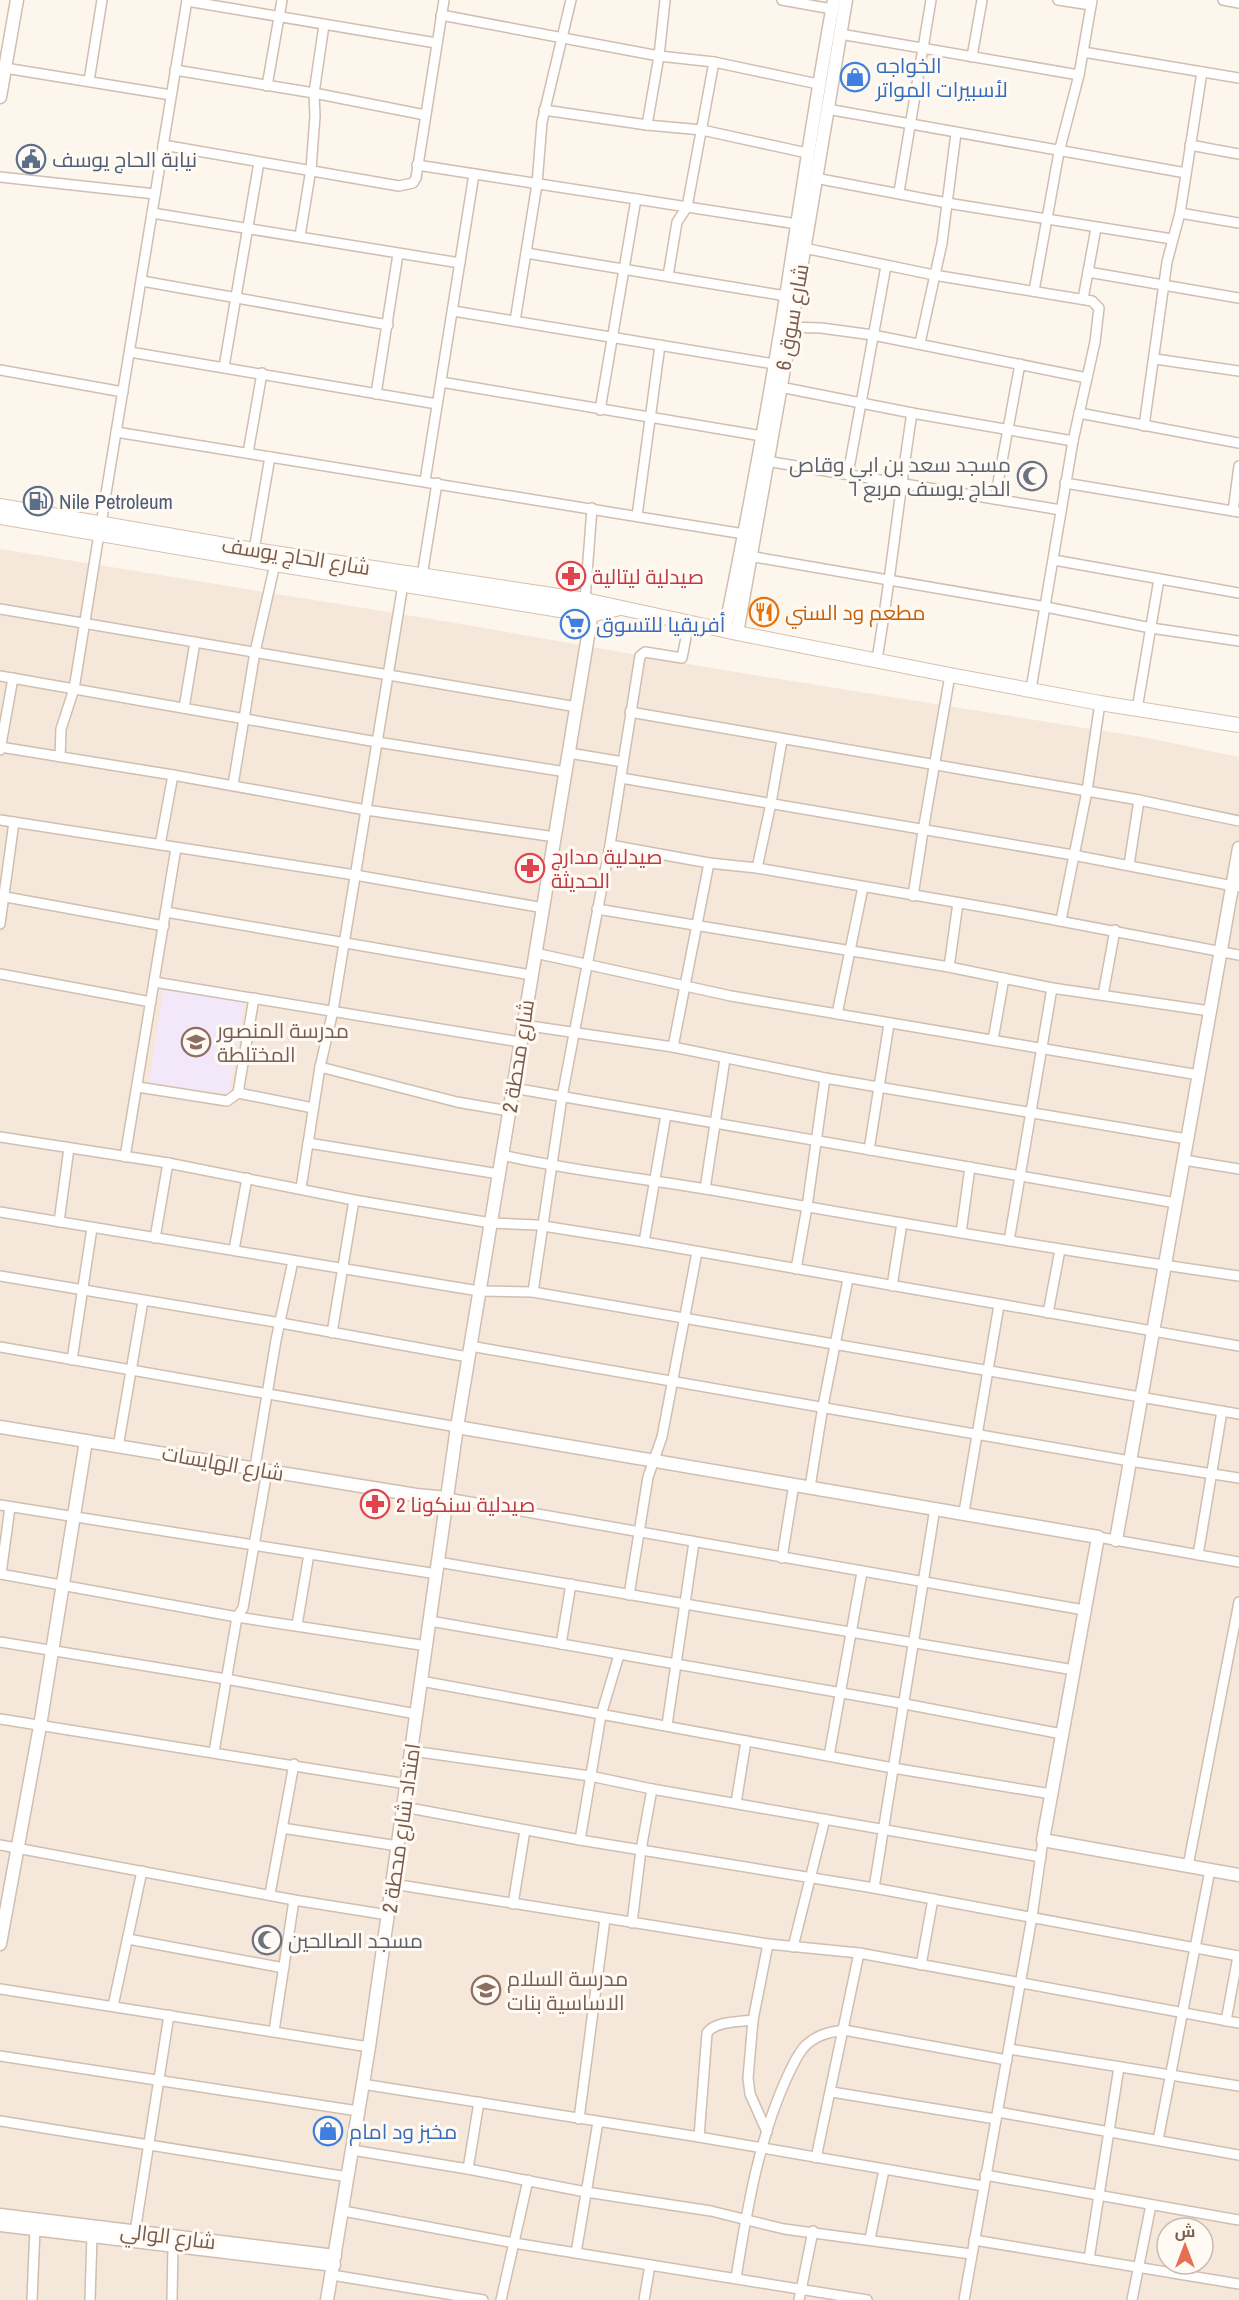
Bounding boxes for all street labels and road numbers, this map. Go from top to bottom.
street label: شارع سوق 6 [768,262,816,372]
street label: شارع الحاج يوسف [220,530,372,582]
street label: شارع محطة 2 [495,998,541,1114]
street label: شارع الهايسات [160,1438,286,1488]
street label: امتداد شارع محطة 2 [375,1741,427,1915]
street label: شارع الوالي [118,2216,217,2258]

